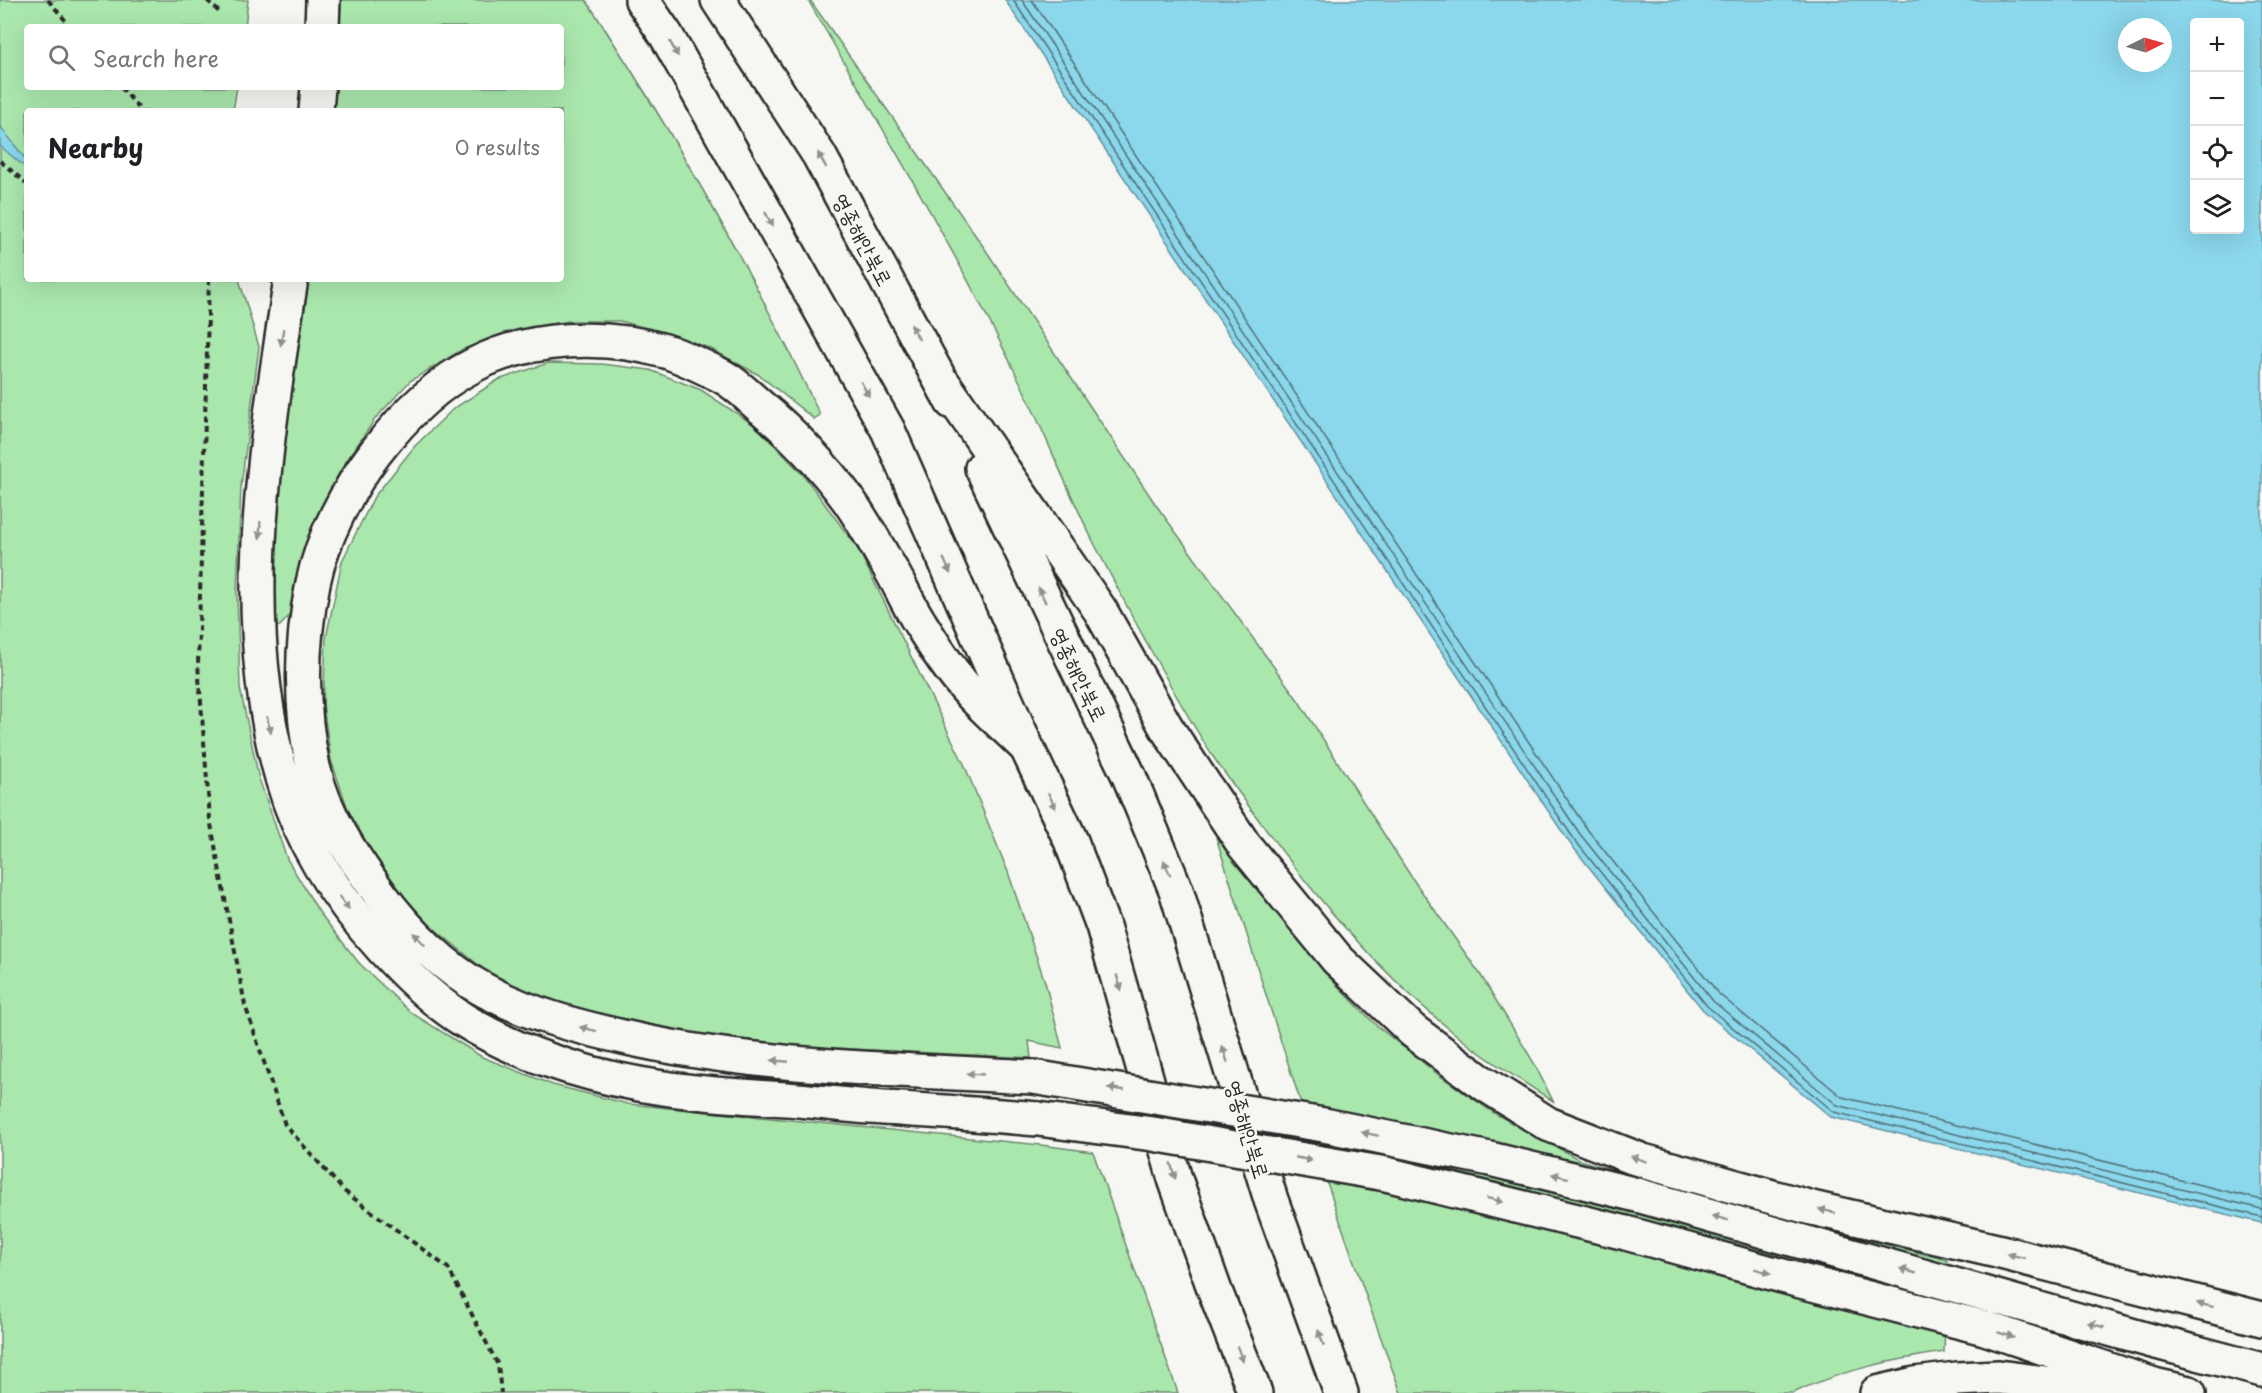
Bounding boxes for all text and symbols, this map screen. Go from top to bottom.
north arrow [2118,18,2172,72]
map controls [2190,18,2244,234]
button: + [2190,18,2244,72]
search box [24,24,564,90]
icon: search [45,41,78,74]
text: Search here [93,41,219,74]
one-way arrow [668,41,679,57]
button: − [2190,72,2244,126]
button: locate [2190,126,2244,180]
text: Nearby [48,128,143,167]
text: 0 results [455,132,540,162]
one-way arrow [817,152,827,169]
button: layers [2190,180,2244,234]
street label: 영종해안북로 [826,187,902,291]
one-way arrow [764,211,774,228]
one-way arrow [910,323,920,340]
one-way arrow [278,327,287,346]
one-way arrow [860,381,870,398]
one-way arrow [256,521,265,540]
one-way arrow [943,557,952,574]
one-way arrow [1038,586,1048,604]
street label: 영종해안북로 [1043,621,1117,727]
one-way arrow [264,716,274,734]
one-way arrow [1048,792,1057,809]
one-way arrow [1162,859,1171,877]
one-way arrow [338,895,350,910]
one-way arrow [412,932,426,946]
one-way arrow [1115,975,1124,993]
one-way arrow [579,1023,597,1033]
one-way arrow [1220,1045,1230,1063]
one-way arrow [771,1056,790,1066]
one-way arrow [965,1069,984,1079]
street label: 영종해안북로 [1219,1076,1279,1182]
one-way arrow [1106,1085,1125,1094]
one-way arrow [1360,1129,1379,1138]
one-way arrow [1630,1154,1648,1164]
one-way arrow [1295,1155,1314,1164]
one-way arrow [1169,1162,1178,1180]
one-way arrow [1551,1171,1569,1181]
one-way arrow [1485,1195,1504,1205]
one-way arrow [1817,1206,1836,1216]
one-way arrow [1711,1213,1729,1222]
one-way arrow [2007,1251,2026,1261]
one-way arrow [1754,1266,1772,1276]
one-way arrow [1899,1266,1917,1275]
one-way arrow [2196,1299,2214,1309]
one-way arrow [2086,1320,2104,1329]
one-way arrow [1316,1329,1326,1347]
one-way arrow [1997,1330,2015,1340]
one-way arrow [1235,1345,1245,1363]

